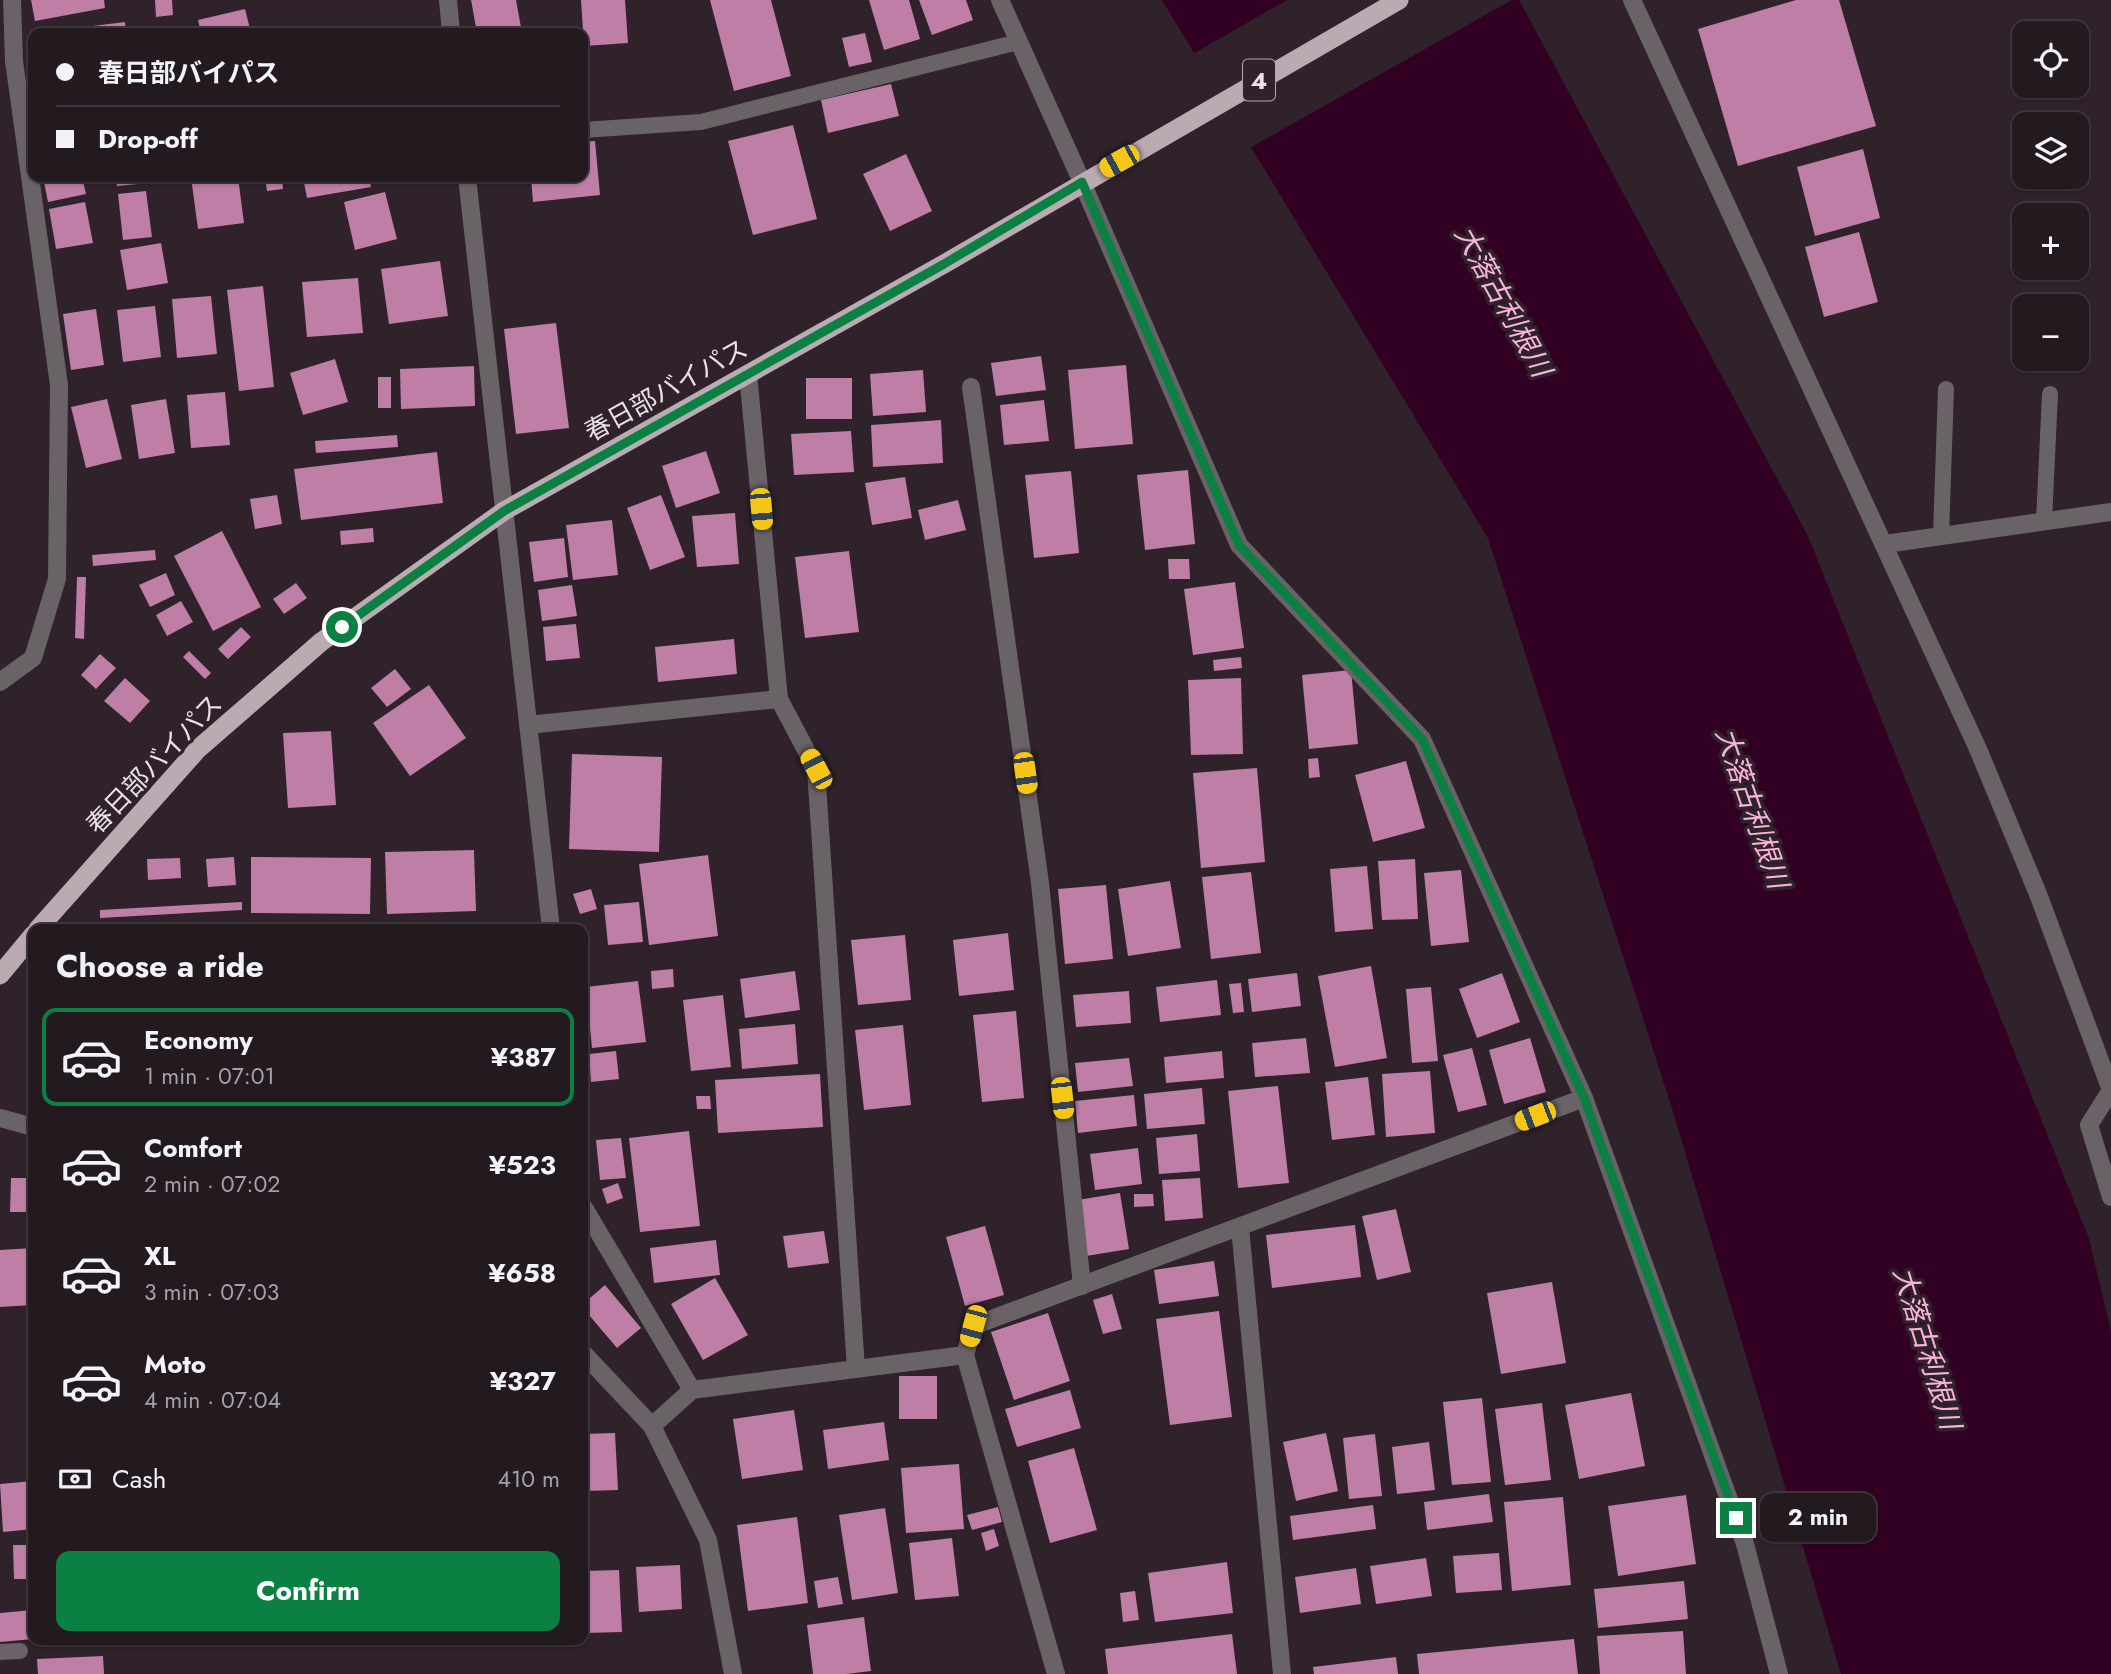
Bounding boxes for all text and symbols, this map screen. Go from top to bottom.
map controls [2012,21,2089,371]
button: locate [2012,21,2089,98]
text: 春日部バイパス [98,54,279,92]
road number: 4 [1243,60,1275,100]
button: layers [2012,112,2089,189]
text: Drop-off [98,120,198,158]
car [1096,142,1143,180]
button: + [2012,203,2089,280]
water label: 大落古利根川 [1444,218,1563,387]
button: − [2012,294,2089,371]
street label: 春日部バイパス [577,329,755,451]
car [749,487,774,531]
route start [326,611,358,643]
street label: 春日部バイパス [77,686,231,842]
water label: 大落古利根川 [1705,722,1800,897]
car [797,746,836,792]
car [1012,751,1039,795]
text: Choose a ride [56,943,264,989]
text: Economy [144,1021,253,1059]
icon: car [60,1026,123,1089]
text: ¥387 [491,1038,556,1076]
text: 1 min · 07:01 [144,1059,275,1093]
car [1050,1076,1075,1120]
car [1512,1099,1559,1133]
text: Comfort [144,1129,242,1167]
icon: car [60,1134,123,1197]
text: ¥523 [489,1146,556,1184]
text: 2 min · 07:02 [144,1167,280,1201]
text: XL [144,1237,176,1275]
icon: car [60,1242,123,1305]
text: ¥658 [488,1254,556,1292]
water label: 大落古利根川 [1883,1262,1972,1437]
text: 3 min · 07:03 [144,1275,279,1309]
car [958,1303,989,1349]
text: Moto [144,1345,206,1383]
icon: car [60,1350,123,1413]
text: ¥327 [490,1362,556,1400]
text: 4 min · 07:04 [144,1383,281,1417]
icon: cash [56,1460,94,1498]
text: Cash [112,1460,166,1498]
text: 410 m [498,1462,560,1496]
callout: 2 min [1760,1494,1876,1542]
text: 2 min [1788,1500,1848,1534]
route end [1720,1502,1752,1534]
button: Confirm [56,1551,560,1631]

